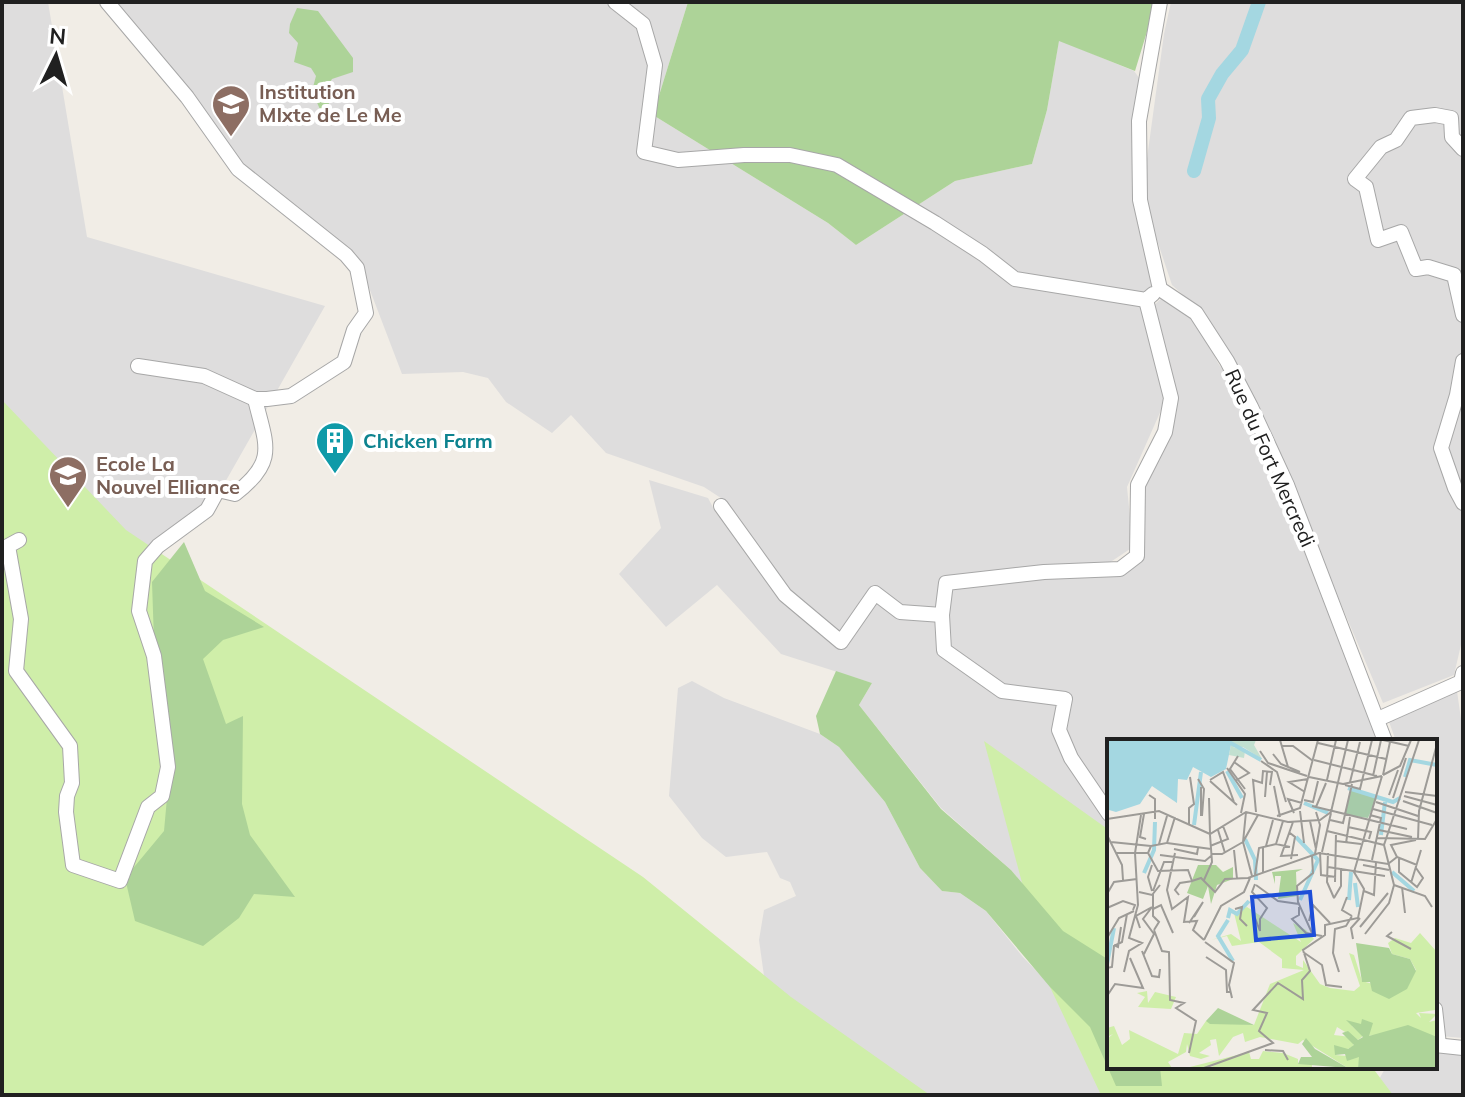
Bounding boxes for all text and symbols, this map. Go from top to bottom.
north arrow [16,16,96,96]
text: N [48,21,67,51]
place label: Institution MIxte de Le Me [259,79,402,127]
school or university icon: Institution MIxte de Le Me [210,83,252,138]
street label: Rue du Fort Mercredi [1220,365,1321,551]
building icon: Chicken Farm [314,420,356,475]
place label: Chicken Farm [363,428,493,453]
place label: Ecole La Nouvel Elliance [96,451,240,499]
school or university icon: Ecole La Nouvel Elliance [47,454,89,509]
inset map [1107,739,1437,1069]

